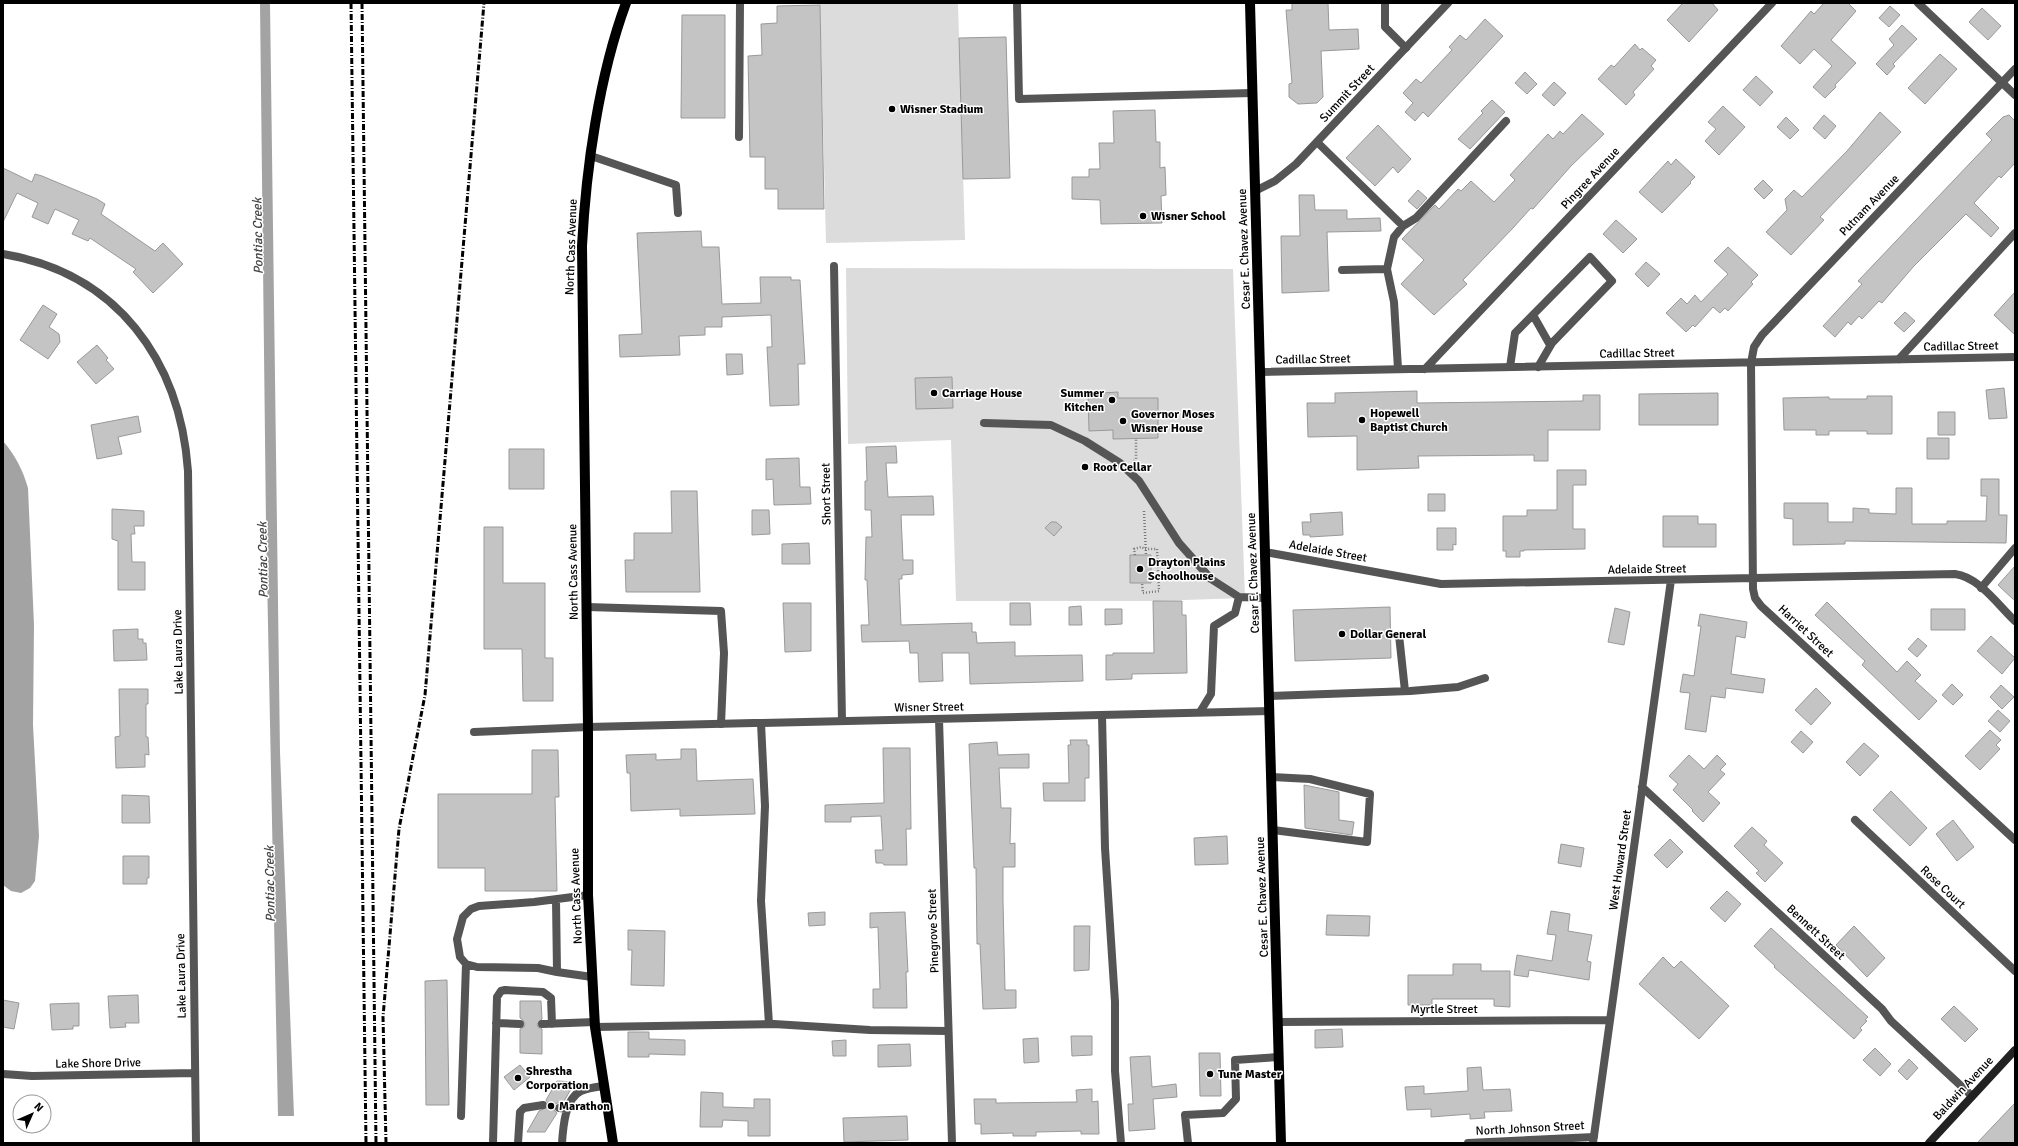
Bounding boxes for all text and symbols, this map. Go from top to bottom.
street label: Summit Street [1317,61,1378,125]
place label: Wisner Stadium [900,102,984,117]
marker: Wisner Stadium [887,104,897,114]
street label: Pingree Avenue [1558,144,1623,212]
street label: Putnam Avenue [1836,171,1902,239]
street label: Cesar E. Chavez Avenue [1235,188,1254,310]
water label: Pontiac Creek [249,196,267,274]
street label: North Cass Avenue [562,199,581,295]
place label: Wisner School [1151,209,1226,224]
marker: Wisner School [1138,211,1148,221]
street label: Cadillac Street [1923,338,1999,355]
street label: Cadillac Street [1599,345,1675,362]
street label: Cadillac Street [1275,351,1351,368]
place label: Carriage House [942,386,1022,401]
place label: Summer Kitchen [1061,386,1104,415]
marker: Carriage House [929,388,939,398]
marker: Summer Kitchen [1107,395,1117,405]
place label: Hopewell Baptist Church [1370,406,1448,435]
place label: Governor Moses Wisner House [1131,407,1215,436]
marker: Hopewell Baptist Church [1357,415,1367,425]
marker: Governor Moses Wisner House [1118,416,1128,426]
place label: Root Cellar [1093,460,1152,475]
marker: Root Cellar [1080,462,1090,472]
street label: Short Street [818,463,835,525]
street label: Cesar E. Chavez Avenue [1244,512,1263,634]
water label: Pontiac Creek [254,520,272,598]
street label: North Cass Avenue [565,524,582,620]
street label: Adelaide Street [1288,537,1368,566]
place label: Drayton Plains Schoolhouse [1148,555,1226,584]
street label: Adelaide Street [1607,561,1687,578]
marker: Drayton Plains Schoolhouse [1135,564,1145,574]
street label: Harriet Street [1775,602,1837,661]
street label: Lake Laura Drive [170,609,187,695]
place label: Dollar General [1350,627,1426,642]
marker: Dollar General [1337,629,1347,639]
street label: Wisner Street [894,699,964,716]
street label: West Howard Street [1606,809,1635,911]
street label: Cesar E. Chavez Avenue [1253,836,1272,958]
water label: Pontiac Creek [261,844,279,922]
street label: North Cass Avenue [567,848,586,944]
street label: Rose Court [1917,863,1968,912]
street label: Pinegrove Street [925,889,942,973]
street label: Bennett Street [1783,901,1848,963]
street label: Lake Laura Drive [173,933,190,1019]
street label: Myrtle Street [1410,1002,1478,1017]
street label: Baldwin Avenue [1930,1053,1997,1123]
street label: Lake Shore Drive [55,1055,141,1072]
place label: Shrestha Corporation [526,1064,589,1093]
place label: Tune Master [1218,1067,1282,1082]
marker: Tune Master [1205,1069,1215,1079]
marker: Shrestha Corporation [513,1073,523,1083]
north arrow [12,1094,52,1134]
place label: Marathon [559,1099,610,1114]
text: N [31,1100,46,1115]
marker: Marathon [546,1101,556,1111]
street label: North Johnson Street [1475,1118,1585,1139]

